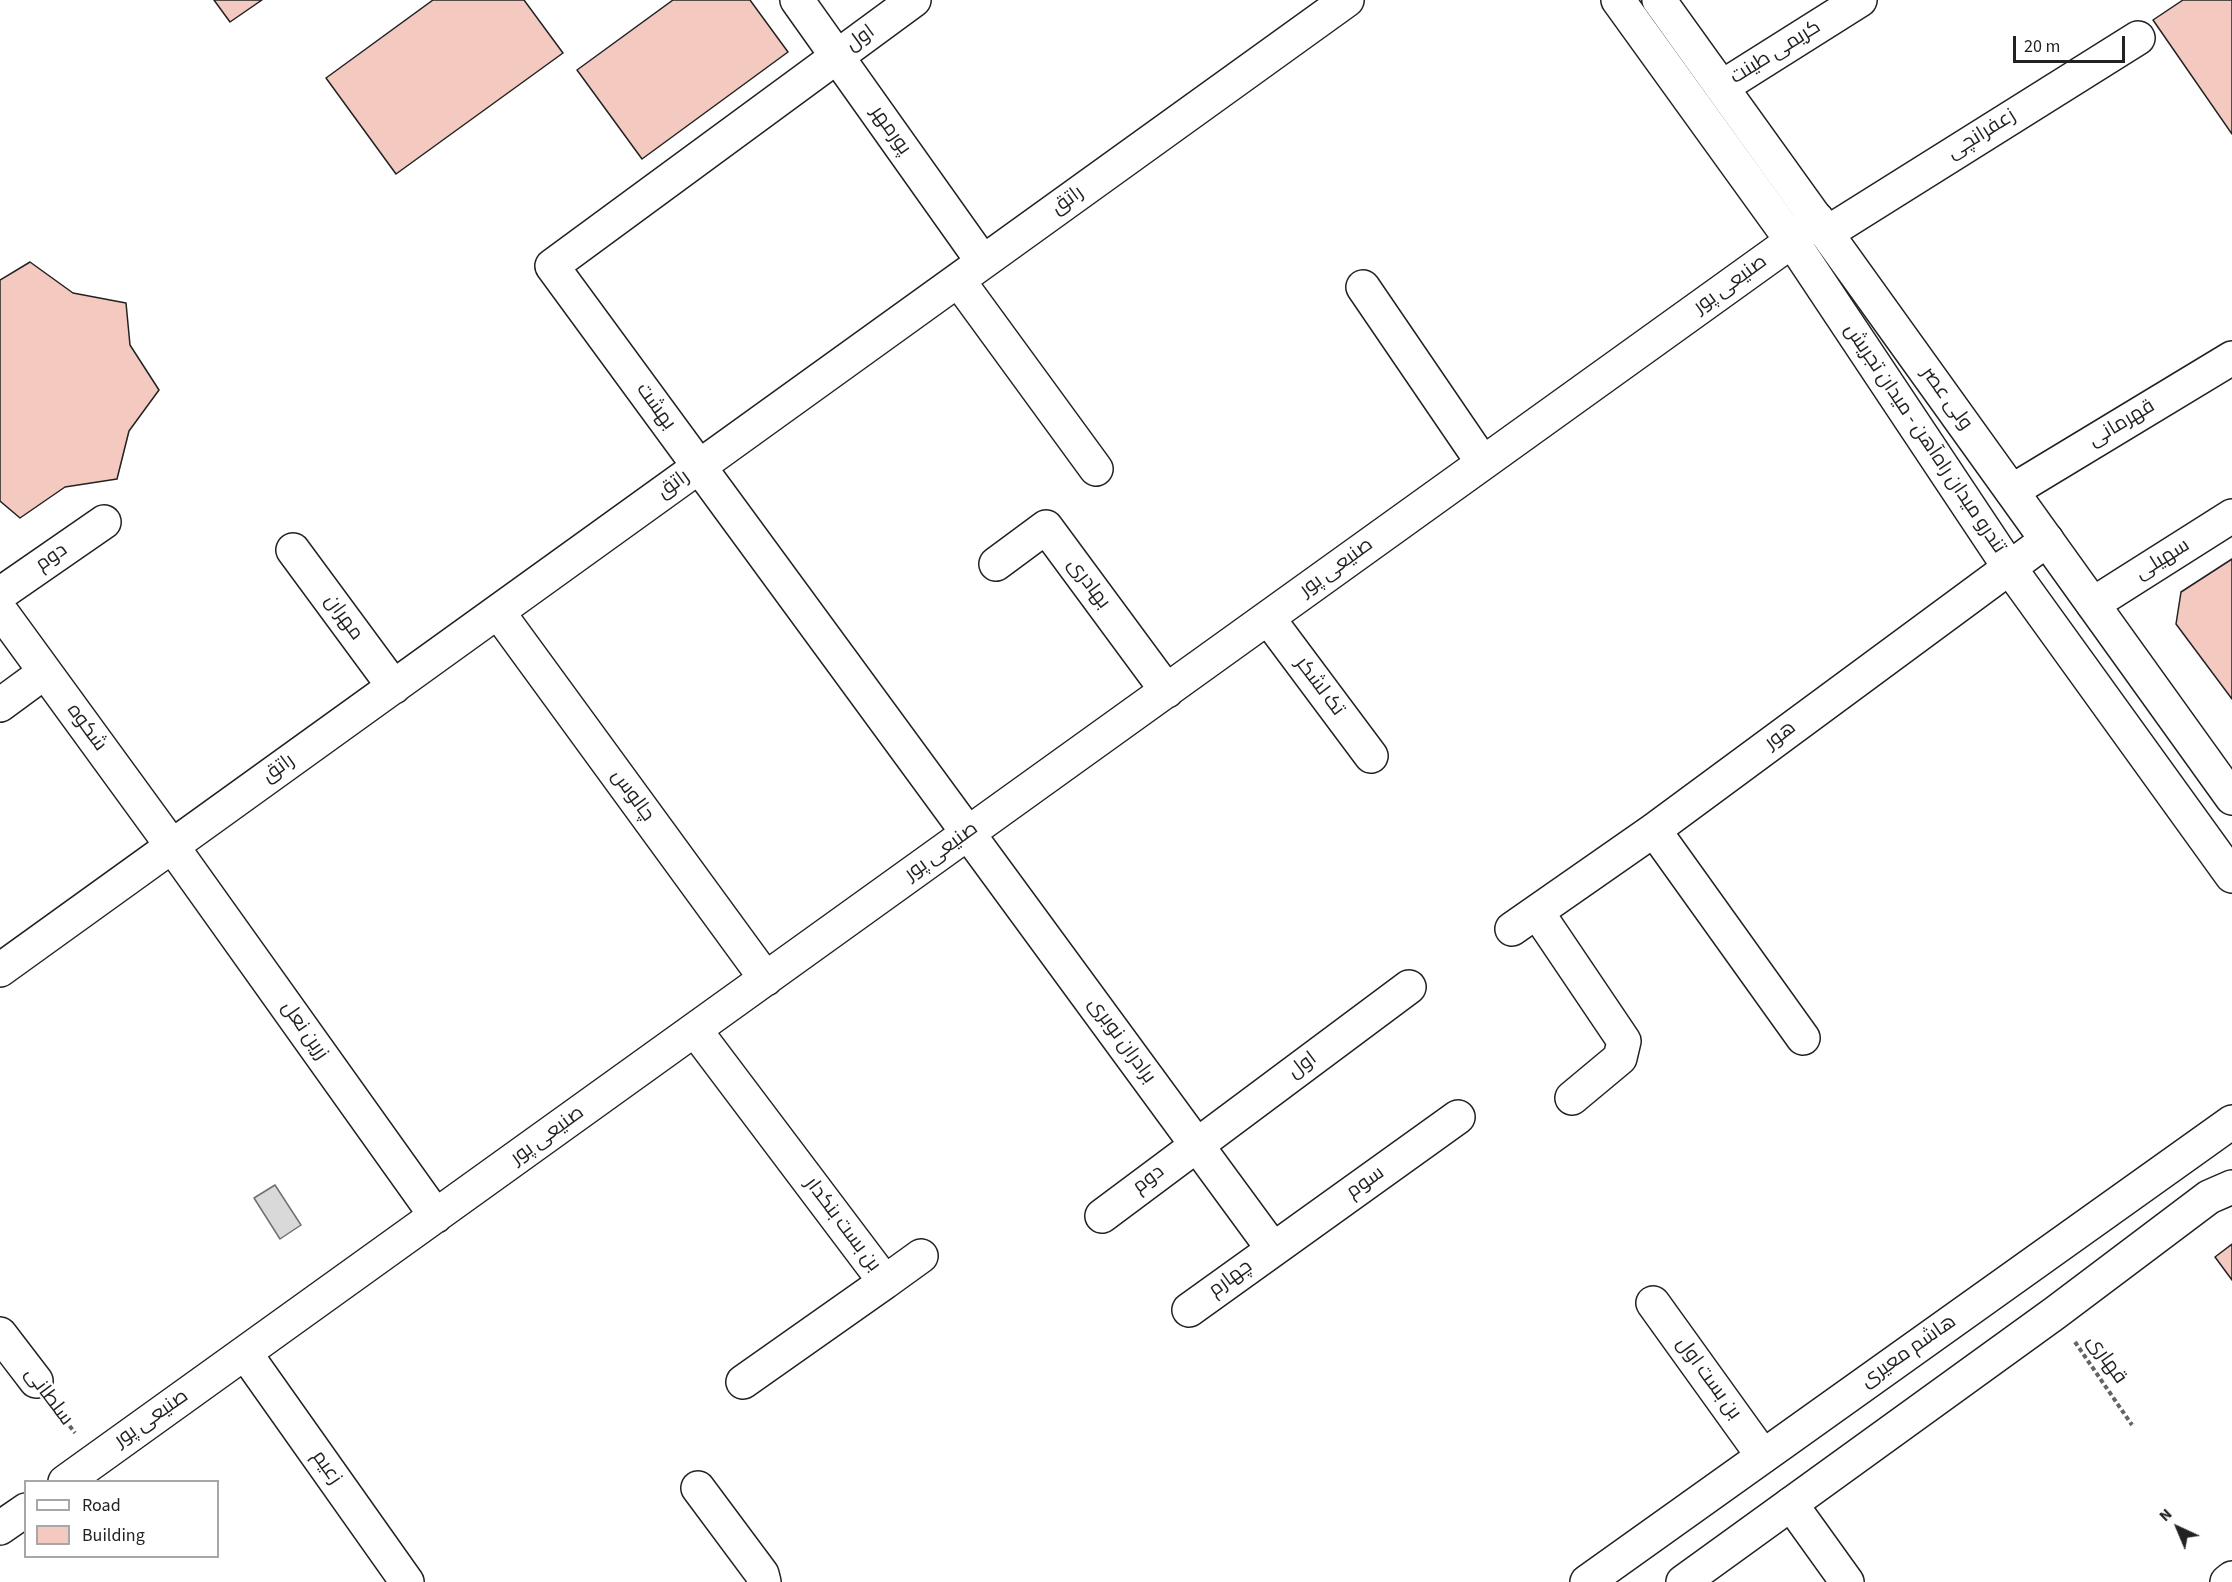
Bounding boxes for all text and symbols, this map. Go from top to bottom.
street label: کریمی طینت [1726,16,1826,90]
street label: اول [842,21,880,57]
scale bar [2016,24,2128,62]
text: 20 m [2024,34,2060,59]
street label: پورمهر [865,102,915,160]
street label: زعفرانچی [1943,105,2021,165]
street label: راتق [1047,181,1089,221]
street label: صنیعی پور [1690,250,1772,320]
street label: تندرو میدان راه‌آهن - میدان تجریش [1838,320,2010,558]
street label: ولی عصر [1915,363,1977,435]
street label: بهشت [630,379,680,435]
street label: قهرمانی [2084,395,2160,453]
street label: راتق [653,465,695,505]
street label: صنیعی پور [1296,533,1378,603]
street label: سهیلی [2131,534,2195,586]
street label: دوم [32,539,72,577]
street label: بهادری [1061,554,1115,614]
street label: مهران [318,590,368,646]
street label: تک لشکر [1289,653,1349,721]
street label: شکوه [61,700,111,756]
street label: هور [1761,717,1801,755]
street label: راتق [258,749,300,789]
street label: چالوس [605,765,659,827]
street label: صنیعی پور [901,817,983,887]
street label: برادران نوبری [1082,993,1160,1089]
street label: زرین نعل [275,997,333,1065]
street label: اول [1284,1048,1322,1084]
street label: صنیعی پور [507,1101,589,1171]
street label: دوم [1129,1160,1169,1200]
street label: سوم [1342,1162,1390,1204]
street label: بن بست بنکدار [799,1173,885,1277]
street label: چهارم [1205,1255,1257,1303]
street label: هاشم معیری [1857,1310,1961,1394]
street label: قهاری [2081,1331,2131,1389]
street label: بن بست اول [1670,1333,1746,1425]
street label: سلطانی [18,1363,78,1431]
street label: صنیعی پور [110,1385,194,1453]
street label: زعیم [306,1446,346,1490]
legend [24,1480,219,1558]
text: Road [82,1493,121,1518]
north arrow [2148,1498,2208,1558]
text: N [2154,1503,2177,1527]
text: Building [82,1523,145,1548]

